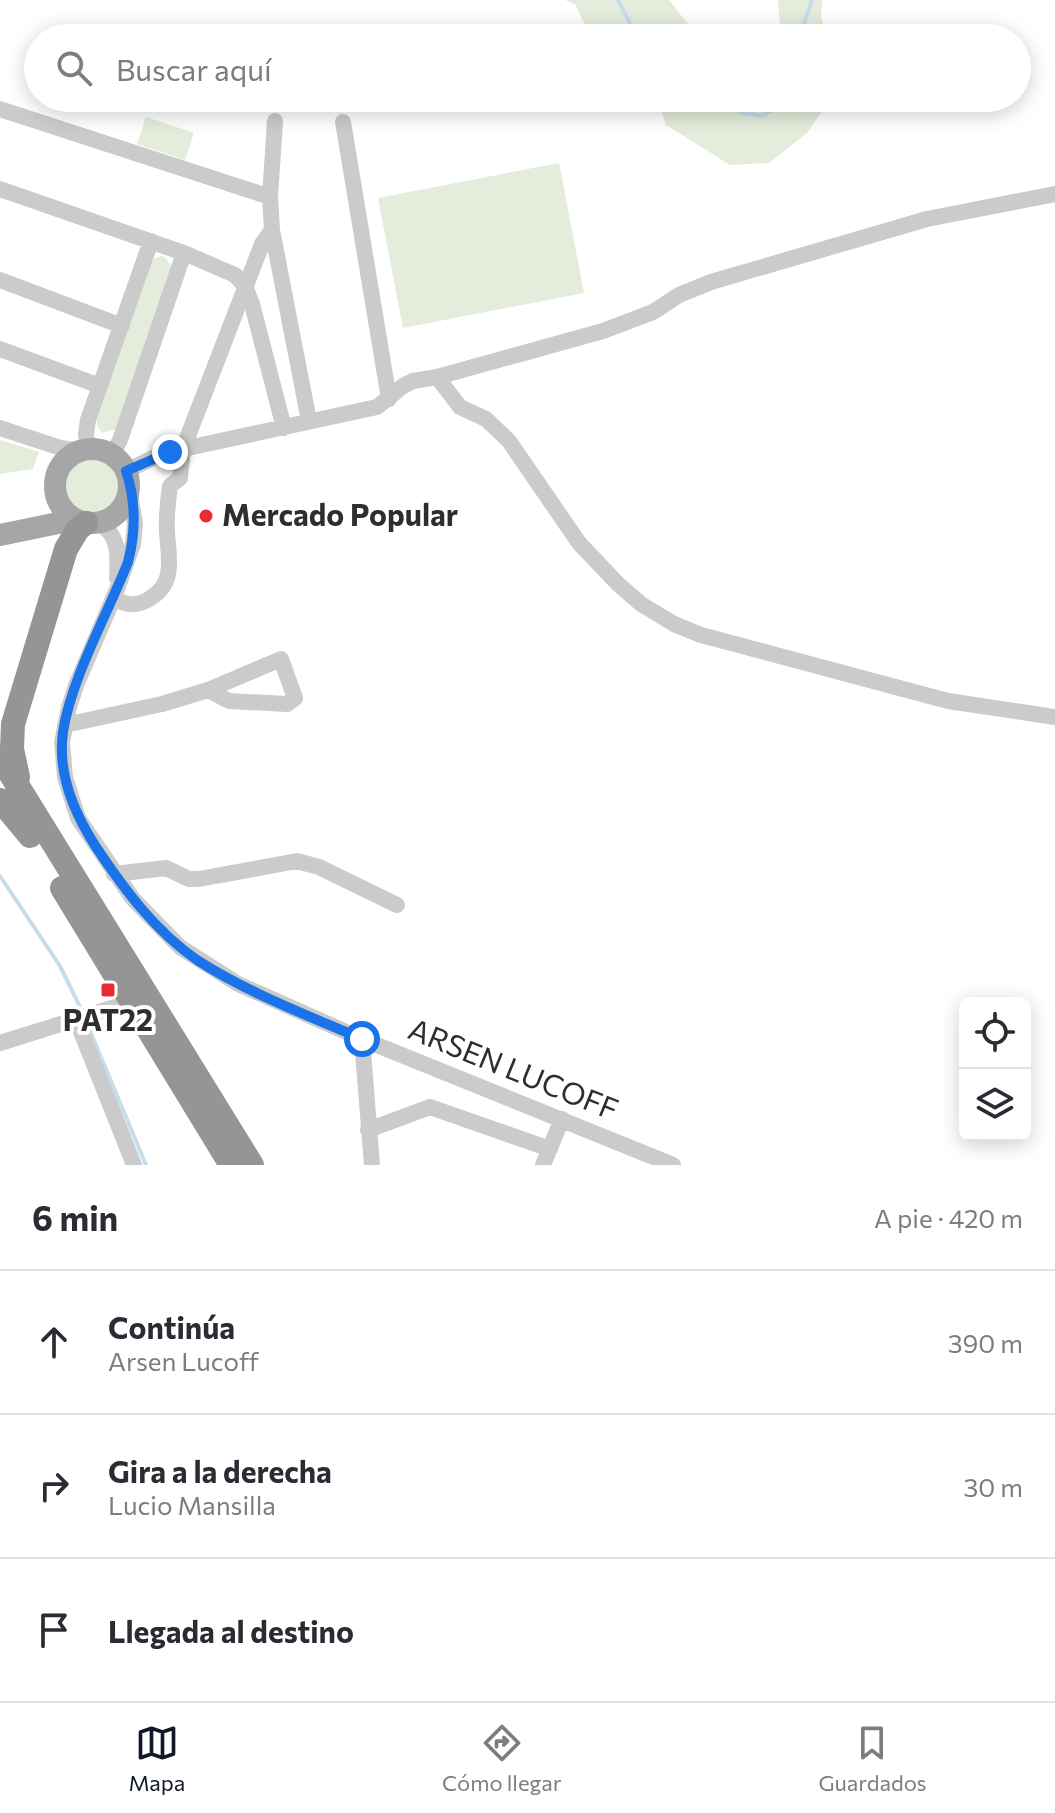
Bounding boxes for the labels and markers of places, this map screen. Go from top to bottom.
place label: Mercado Popular [222,495,458,532]
marker: Mercado Popular [197,507,215,525]
marker: PAT22 [99,981,117,999]
place label: PAT22 [63,1000,153,1037]

